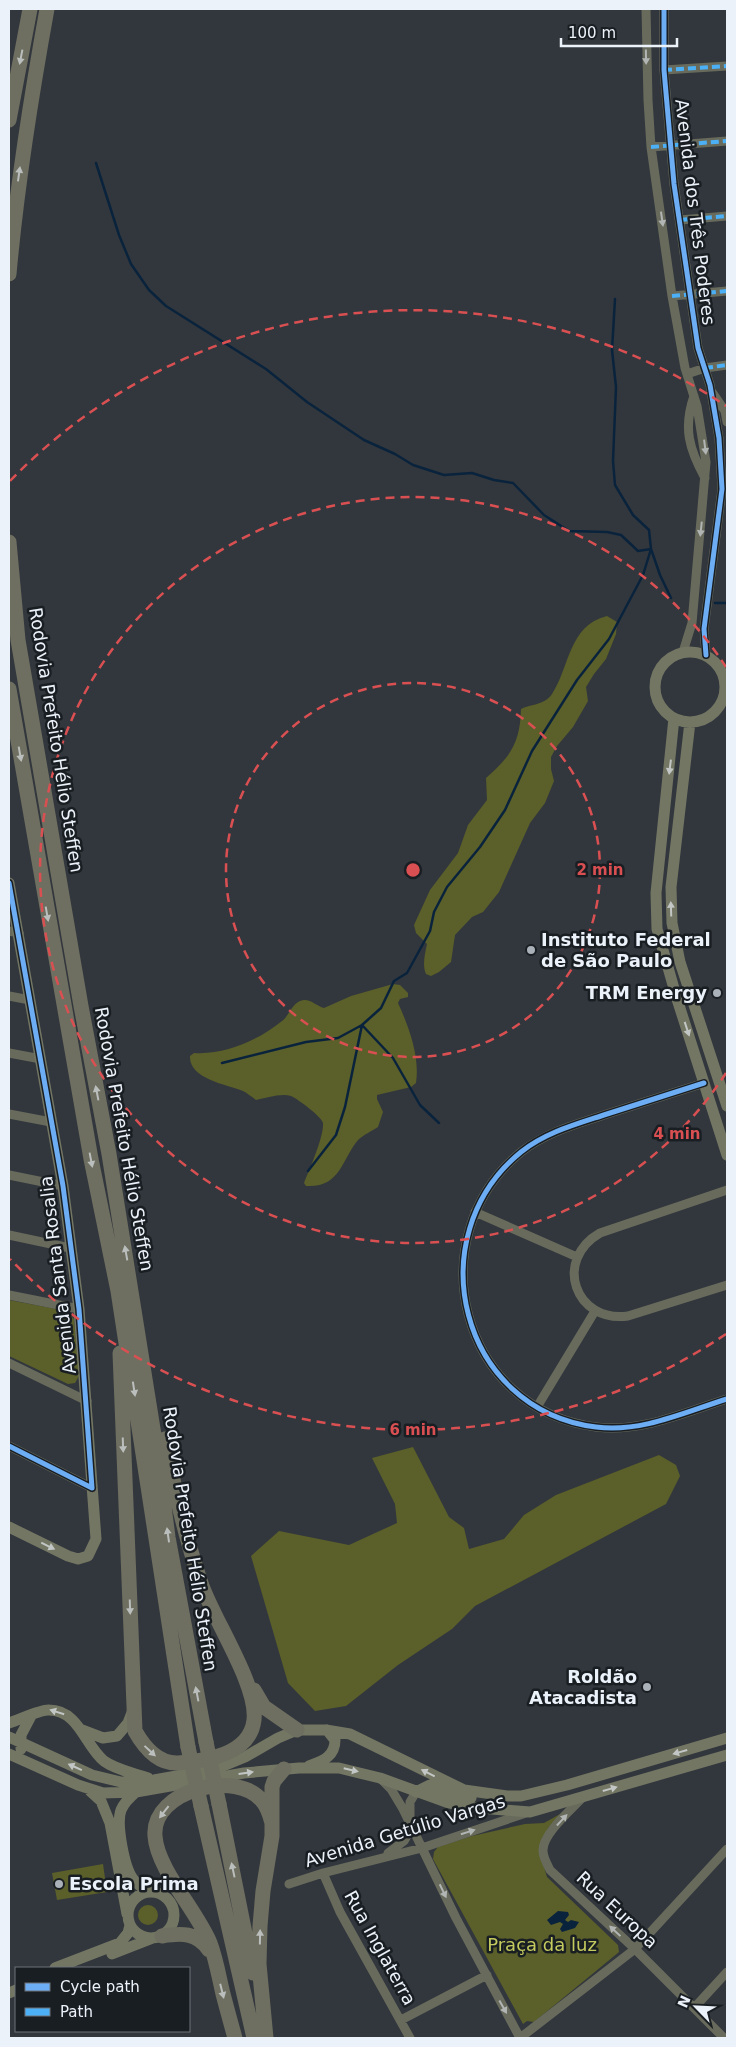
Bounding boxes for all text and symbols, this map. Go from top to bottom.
scale bar [561,15,677,47]
text: 100 m [568,24,616,42]
one-way arrow [16,49,24,65]
one-way arrow [643,50,651,66]
street label: Avenida dos Três Poderes [671,98,720,326]
one-way arrow [16,165,24,181]
one-way arrow [658,211,666,227]
one-way arrow [701,439,709,455]
one-way arrow [697,522,705,538]
street label: Rodovia Prefeito Hélio Steffen [25,606,88,874]
one-way arrow [17,746,25,762]
one-way arrow [666,759,674,775]
centre of rings [404,861,422,879]
text: 2 min [576,861,624,879]
one-way arrow [667,900,675,916]
one-way arrow [44,907,52,923]
place label: Instituto Federal de São Paulo [541,929,711,971]
marker: Instituto Federal de São Paulo [525,944,537,956]
place label: TRM Energy [586,982,707,1003]
marker: TRM Energy [711,987,723,999]
street label: Rodovia Prefeito Hélio Steffen [91,1005,158,1273]
one-way arrow [683,1022,691,1037]
one-way arrow [93,1084,101,1100]
text: 4 min [653,1125,701,1143]
one-way arrow [87,1153,95,1168]
street label: Avenida Santa Rosalia [35,1175,80,1375]
one-way arrow [121,1244,129,1260]
one-way arrow [130,1381,138,1397]
street label: Rodovia Prefeito Hélio Steffen [159,1405,222,1673]
text: 6 min [389,1421,437,1439]
one-way arrow [120,1437,128,1453]
one-way arrow [164,1526,172,1542]
one-way arrow [40,1542,55,1550]
one-way arrow [126,1600,134,1616]
place label: Roldão Atacadista [529,1666,637,1708]
marker: Roldão Atacadista [641,1681,653,1693]
one-way arrow [192,1686,200,1702]
one-way arrow [50,1708,65,1716]
one-way arrow [144,1746,157,1757]
one-way arrow [673,1748,688,1756]
one-way arrow [68,1763,82,1771]
one-way arrow [343,1766,358,1774]
one-way arrow [238,1769,254,1777]
one-way arrow [421,1769,435,1777]
one-way arrow [603,1785,618,1793]
street label: Avenida Getúlio Vargas [302,1790,508,1871]
one-way arrow [158,1805,169,1818]
one-way arrow [556,1814,568,1826]
one-way arrow [461,1828,476,1836]
one-way arrow [229,1861,237,1877]
street label: Rua Europa [572,1867,662,1952]
place label: Escola Prima [69,1873,199,1894]
marker: Escola Prima [53,1878,65,1890]
one-way arrow [439,1884,447,1899]
street label: Rua Inglaterra [340,1887,421,2009]
one-way arrow [609,1925,621,1937]
one-way arrow [256,1929,264,1945]
park label: Praça da luz [487,1934,597,1955]
legend [15,1967,190,2032]
text: Cycle path [60,1978,140,1996]
north arrow [671,1982,721,2032]
one-way arrow [218,1983,226,1998]
text: N [674,1993,694,2010]
one-way arrow [499,2000,507,2015]
text: Path [60,2003,93,2021]

